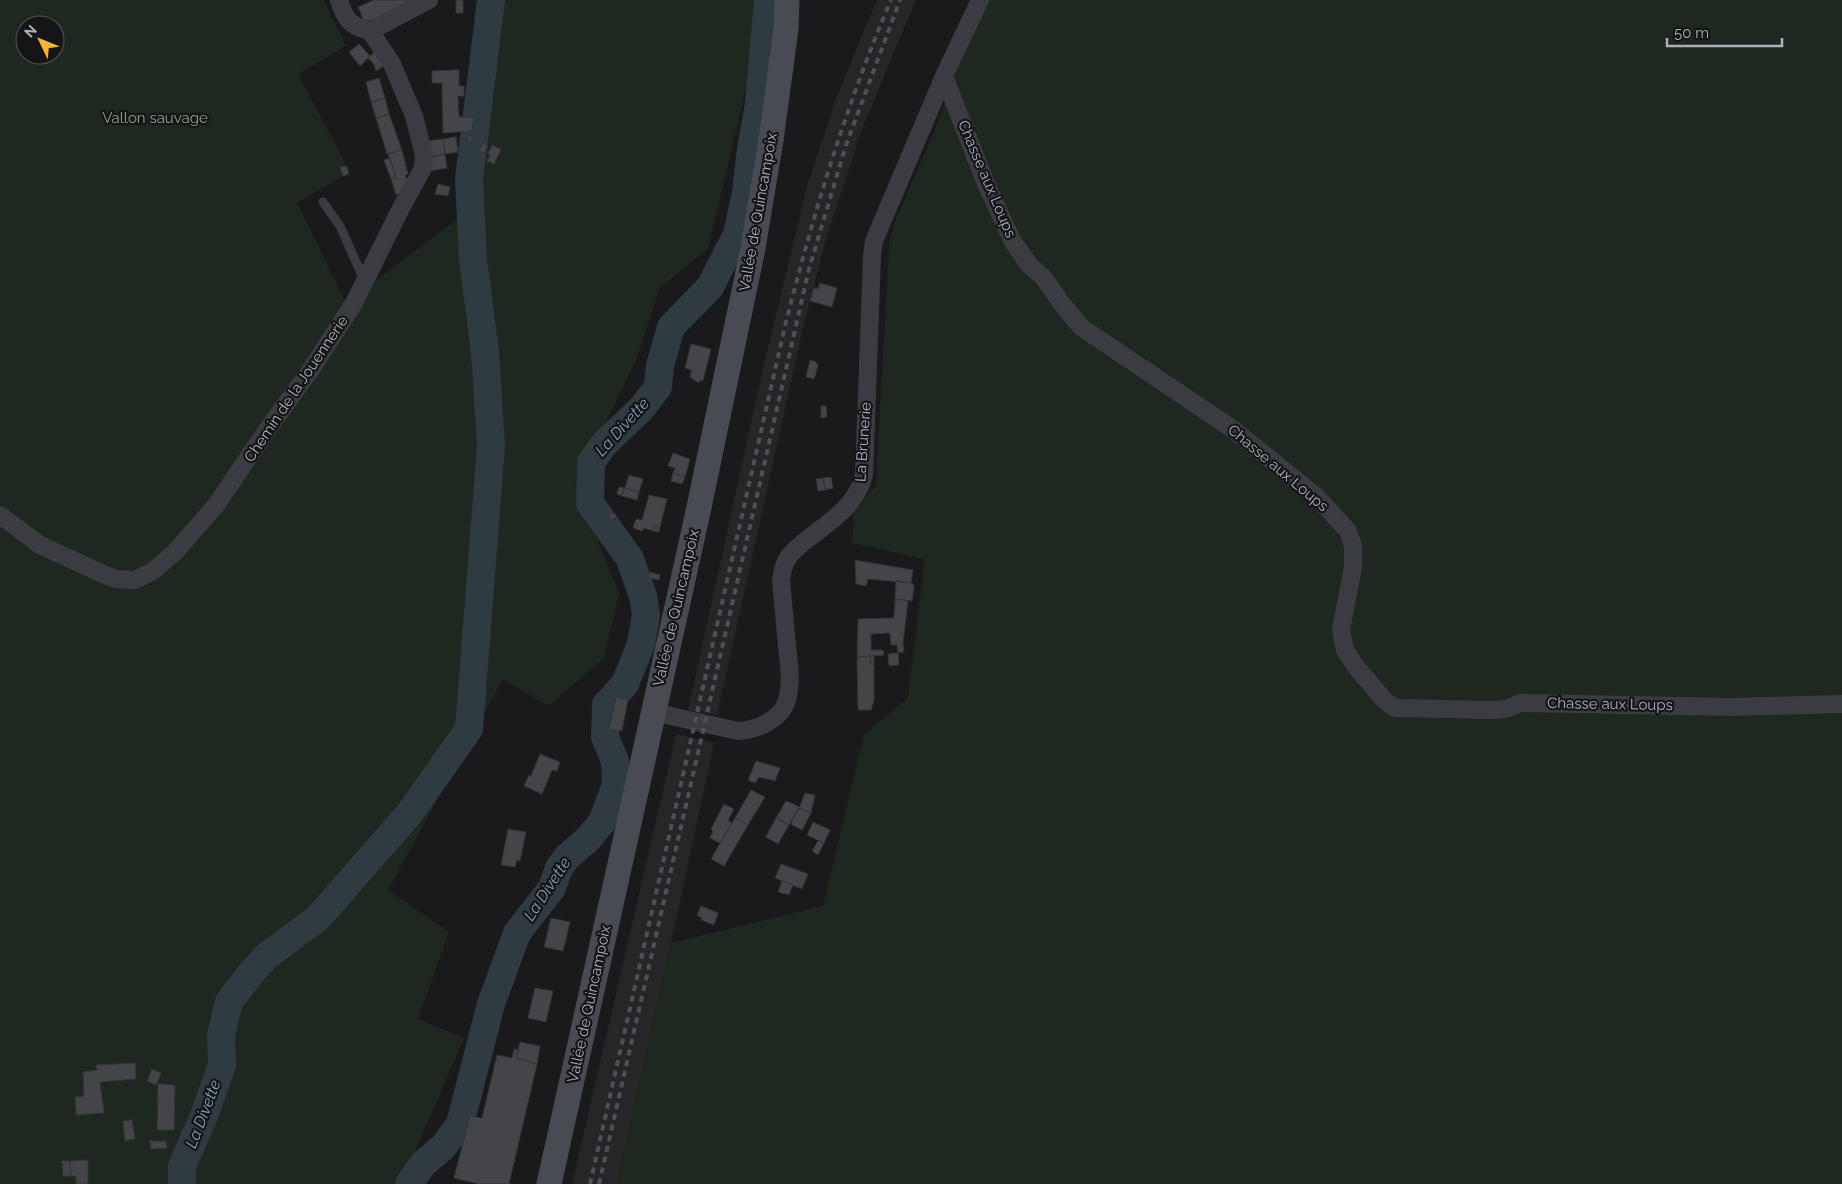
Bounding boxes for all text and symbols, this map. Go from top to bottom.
north arrow [15,15,65,65]
scale bar [1667,15,1782,47]
text: N [21,22,40,40]
text: 50 m [1674,24,1709,42]
park label: Vallon sauvage [102,109,208,127]
street label: Chasse aux Loups [954,118,1020,240]
street label: Vallée de Quincampoix [735,131,781,293]
street label: Chemin de la Jouennerie [240,312,352,466]
water label: La Divette [591,394,653,460]
street label: La Brunerie [851,401,875,482]
street label: Chasse aux Loups [1224,421,1332,515]
street label: Vallée de Quincampoix [649,527,703,688]
street label: Chasse aux Loups [1547,694,1673,714]
water label: La Divette [520,854,575,924]
street label: Vallée de Quincampoix [564,923,615,1084]
water label: La Divette [181,1077,225,1151]

